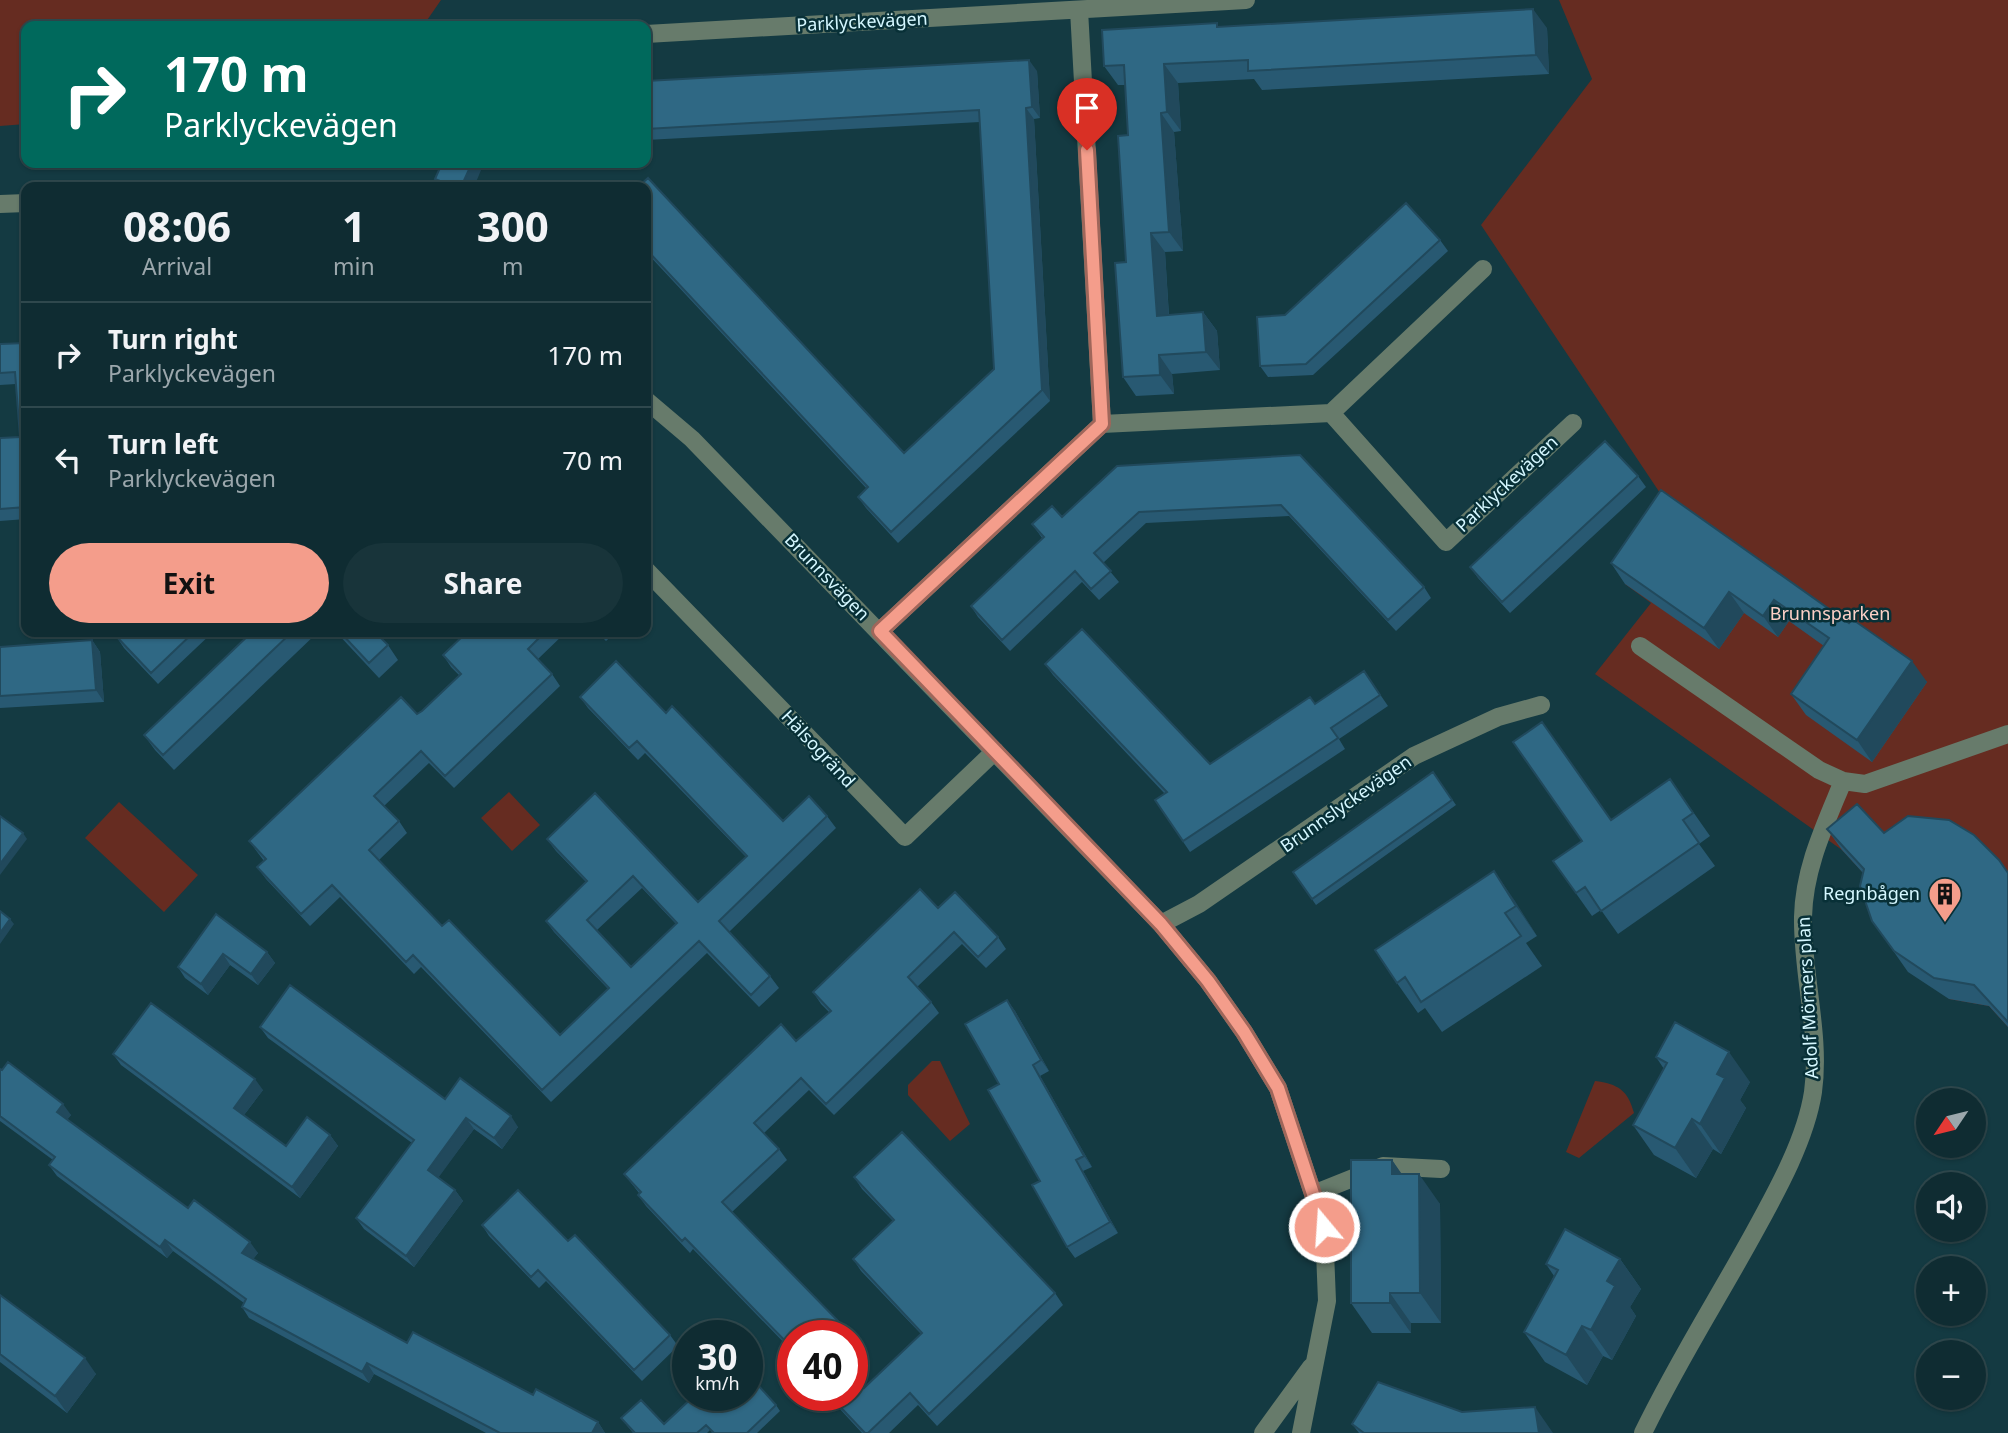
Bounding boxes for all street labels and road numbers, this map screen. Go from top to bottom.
street label: Parklyckevägen [796,6,928,36]
street label: Parklyckevägen [1450,430,1563,537]
street label: Brunnsvägen [780,527,876,625]
street label: Hälsogränd [777,704,861,792]
street label: Brunnslyckevägen [1275,749,1416,857]
street label: Adolf Mörners plan [1791,916,1823,1080]

